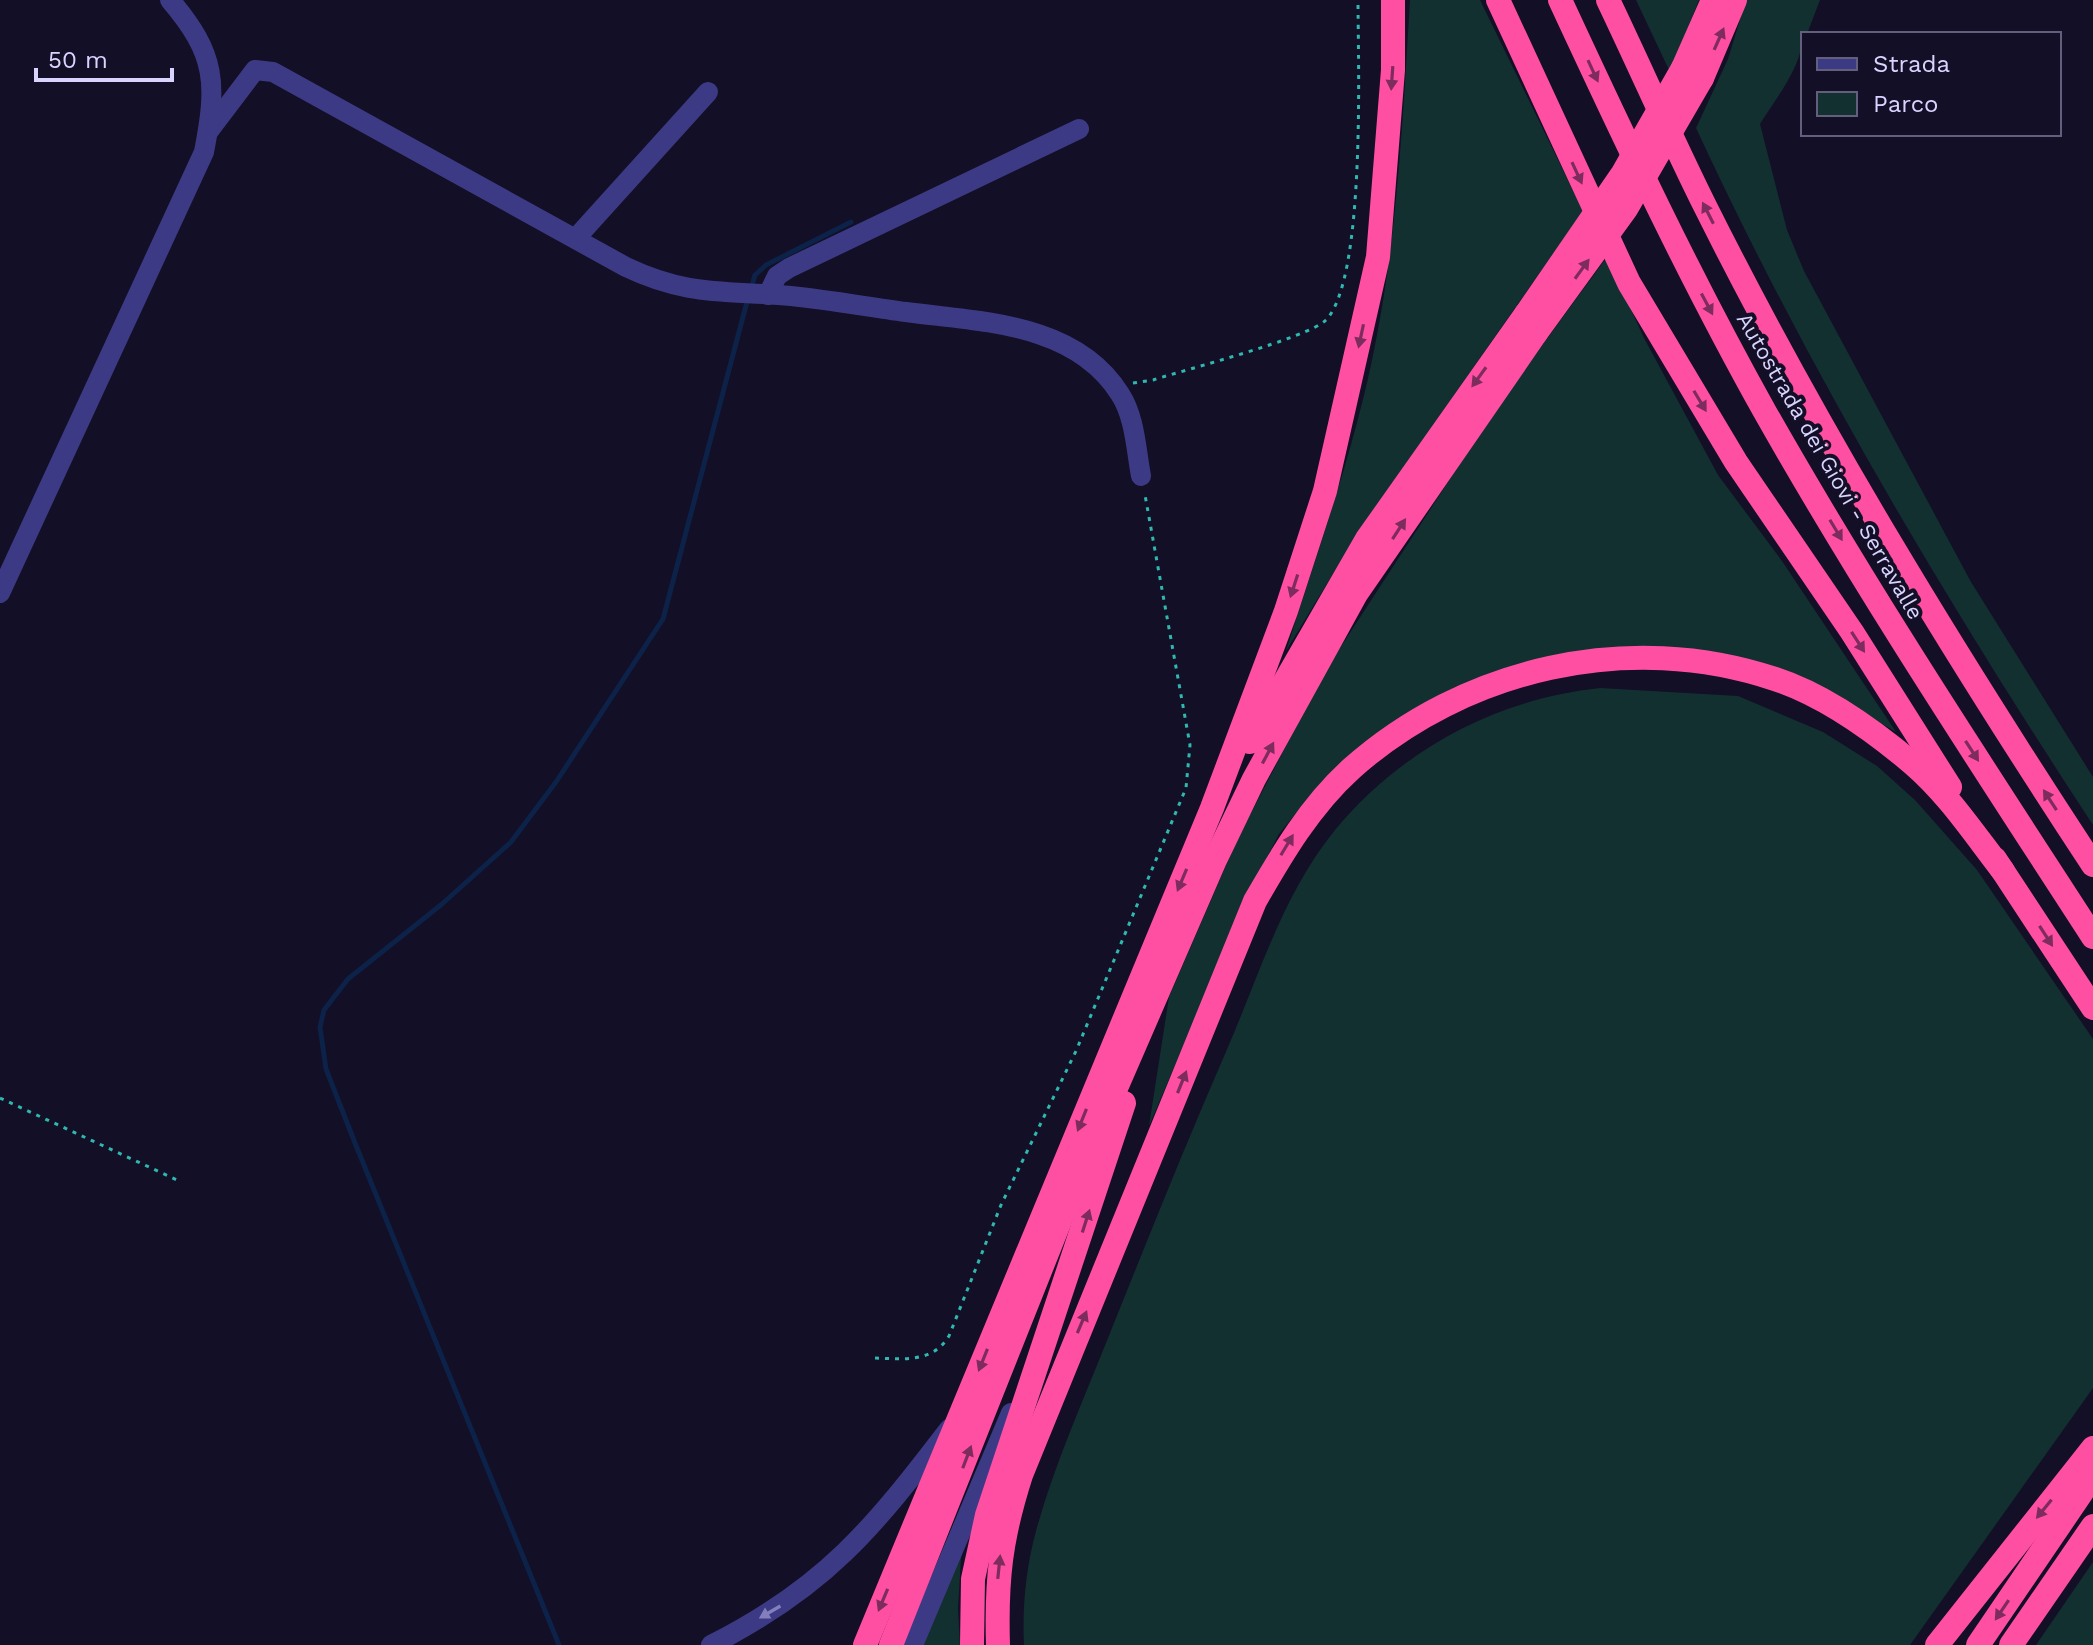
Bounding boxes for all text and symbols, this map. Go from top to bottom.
one-way arrow [1713,27,1726,51]
scale bar [36,32,172,82]
legend [1801,32,2061,136]
text: 50 m [48,46,108,74]
text: Strada [1873,50,1950,78]
one-way arrow [1586,59,1599,82]
one-way arrow [1386,66,1399,91]
text: Parco [1873,90,1938,118]
one-way arrow [1570,161,1584,184]
one-way arrow [1702,201,1715,224]
one-way arrow [1574,259,1589,280]
one-way arrow [1699,293,1713,315]
street label: Autostrada dei Giovi - Serravalle [1732,308,1928,624]
one-way arrow [1354,323,1367,348]
one-way arrow [1472,366,1487,387]
one-way arrow [1693,390,1707,412]
one-way arrow [1391,518,1406,540]
one-way arrow [1828,519,1842,541]
one-way arrow [1287,575,1299,599]
one-way arrow [1851,632,1866,653]
one-way arrow [1965,740,1979,762]
one-way arrow [1260,742,1274,764]
one-way arrow [2044,789,2058,811]
one-way arrow [1280,834,1294,856]
one-way arrow [1175,868,1188,892]
one-way arrow [2038,925,2052,947]
one-way arrow [1176,1070,1189,1094]
one-way arrow [1075,1108,1088,1132]
one-way arrow [1080,1208,1092,1232]
one-way arrow [1075,1310,1088,1334]
one-way arrow [976,1348,989,1372]
one-way arrow [961,1445,974,1469]
one-way arrow [2036,1499,2052,1519]
one-way arrow [992,1554,1005,1579]
one-way arrow [877,1588,890,1612]
one-way arrow [1995,1599,2010,1620]
one-way arrow [759,1605,781,1619]

